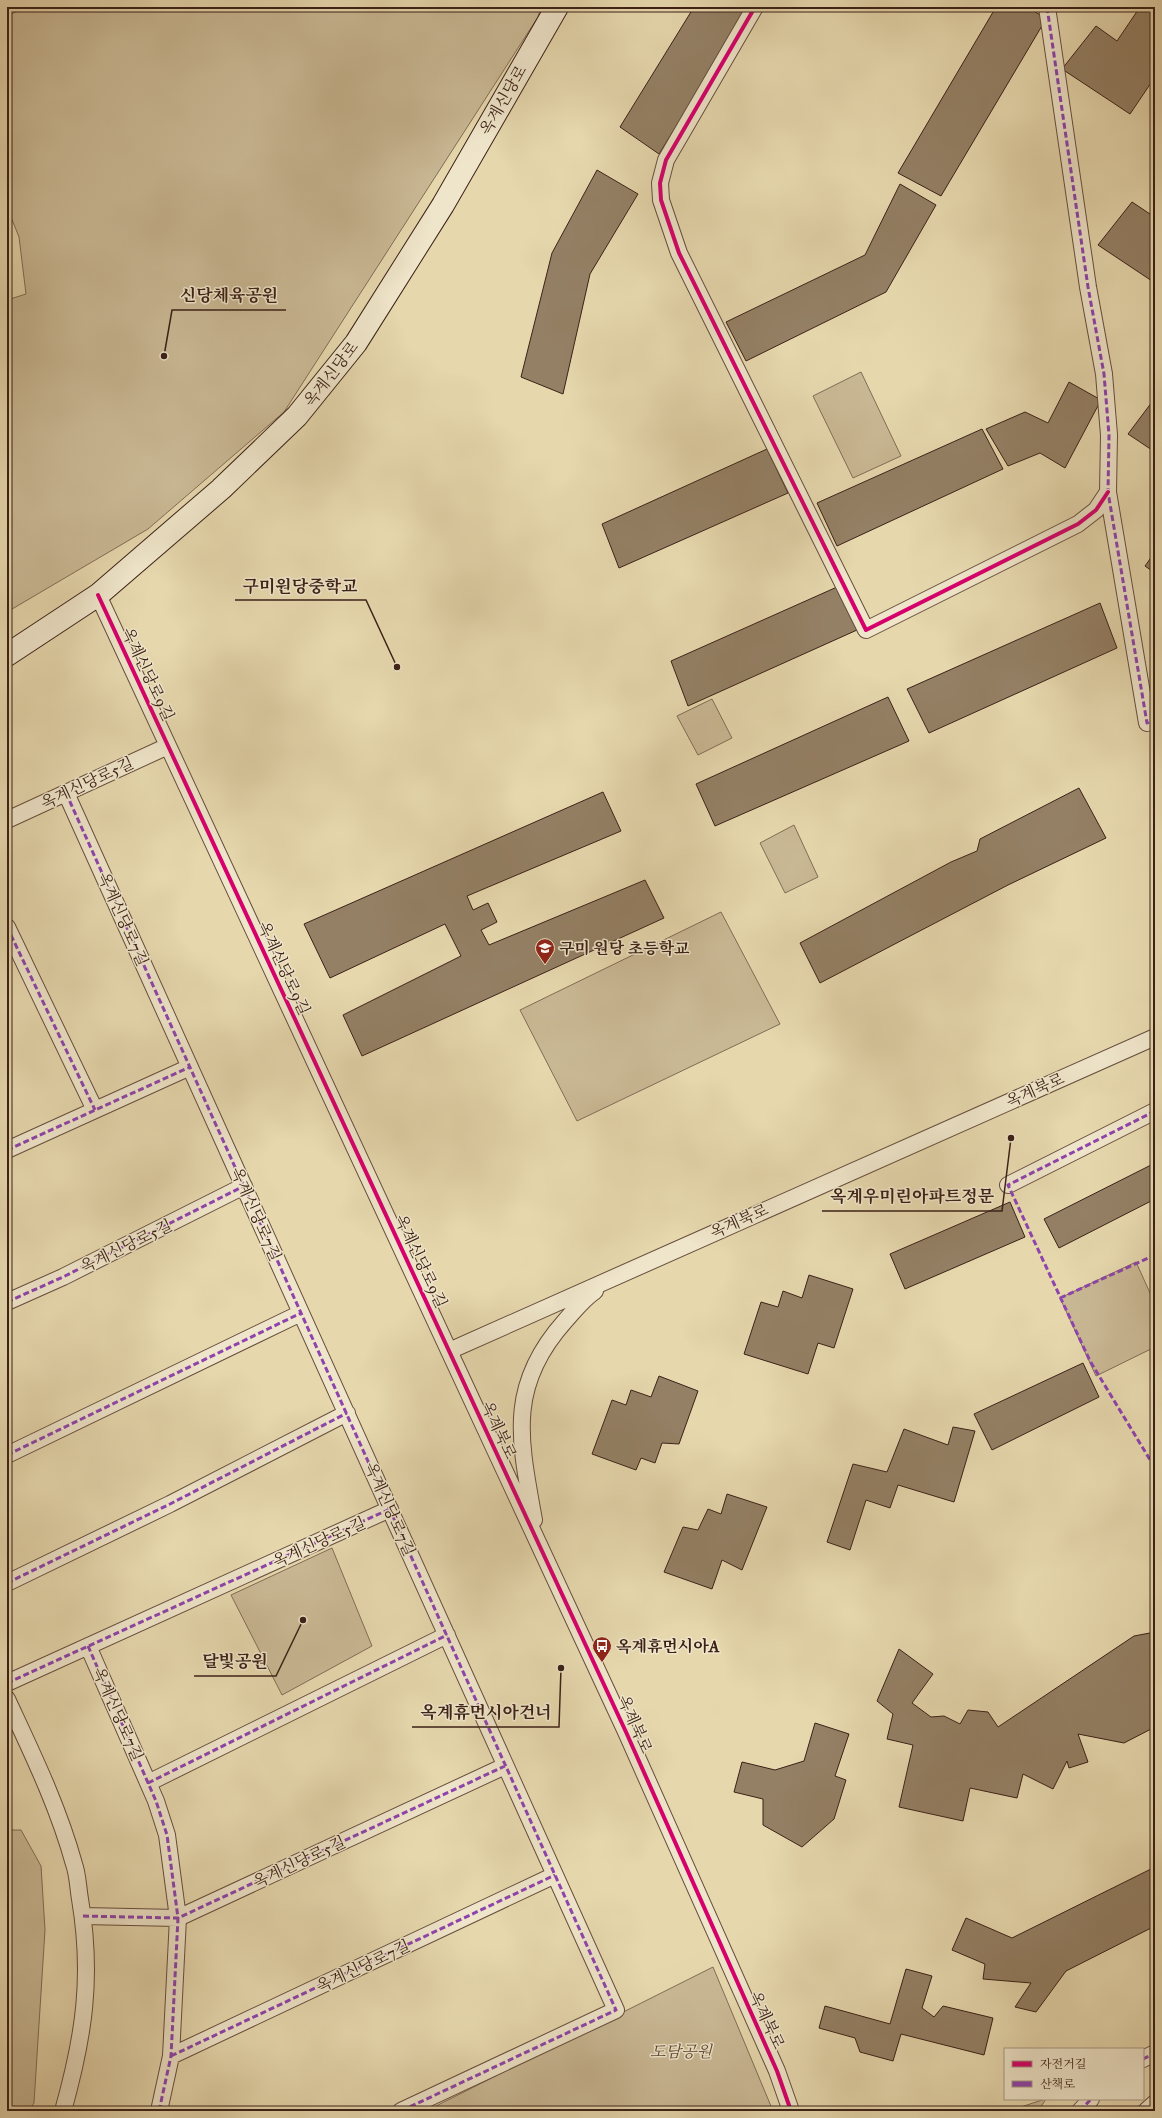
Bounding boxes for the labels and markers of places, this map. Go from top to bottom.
callout: 신당체육공원 [172,281,286,310]
callout: 구미원당중학교 [235,571,366,600]
school or university icon: 구미 원당 초등학교 [534,937,556,965]
place label: 구미 원당 초등학교 [559,939,690,958]
callout: 옥계우미린아파트정문 [822,1182,1002,1211]
bus stop icon: 옥계휴먼시아A [591,1635,613,1663]
place label: 옥계휴먼시아A [616,1637,720,1656]
callout: 달빛공원 [194,1647,276,1676]
callout: 옥계휴먼시아건너 [412,1698,559,1727]

